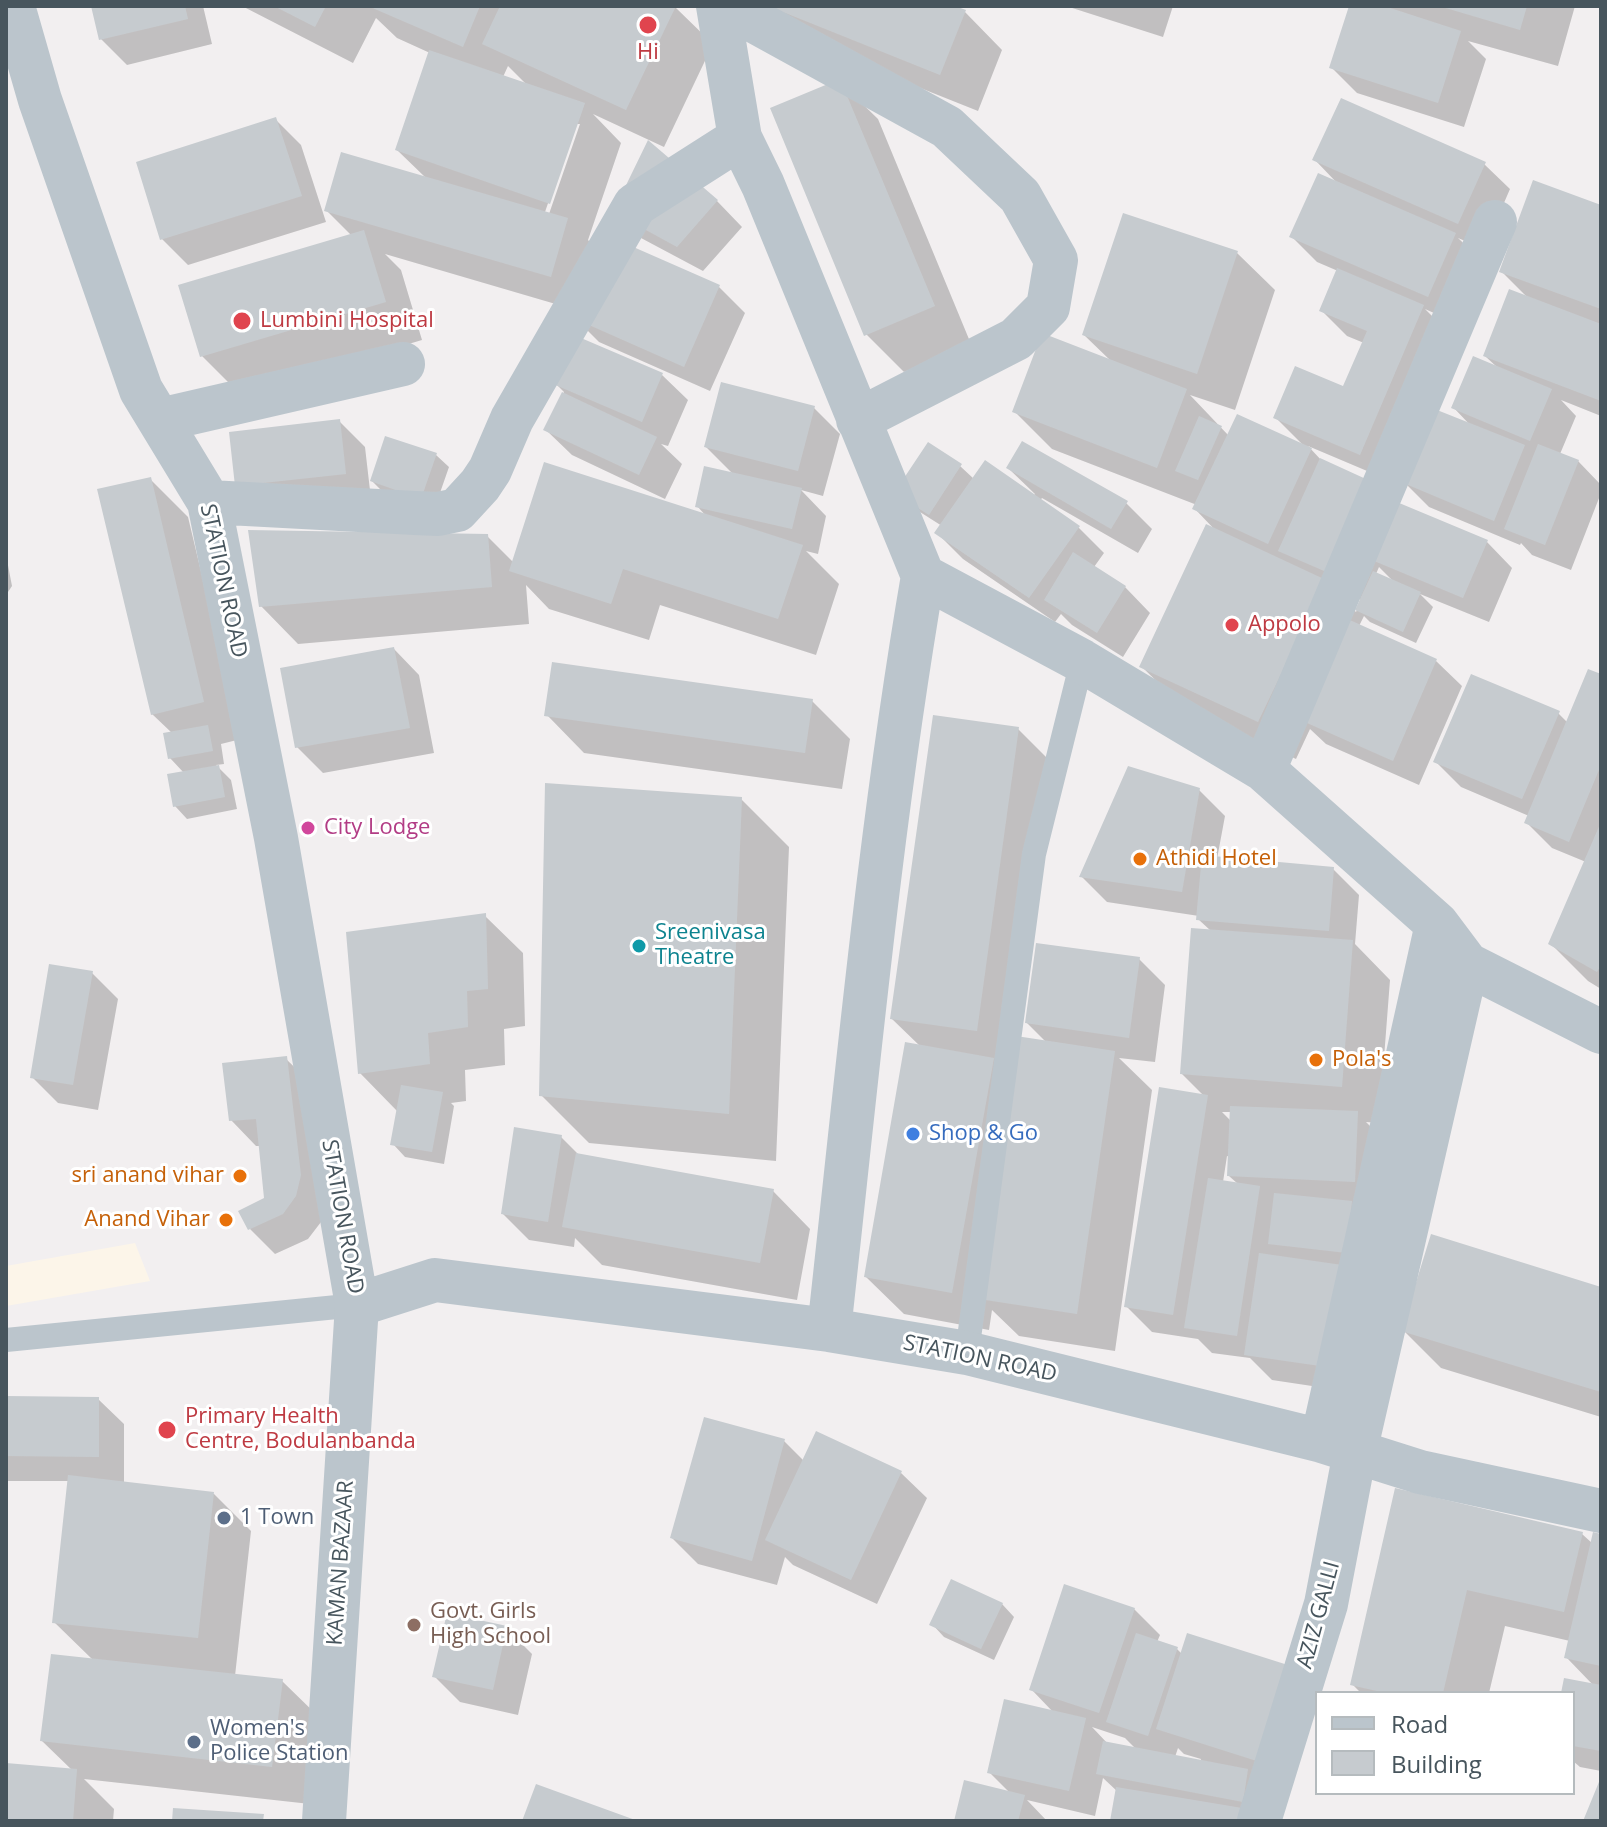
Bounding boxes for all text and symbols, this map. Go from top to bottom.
marker: Hi [637,14,659,36]
place label: Hi [637,40,659,66]
place label: Lumbini Hospital [260,308,434,334]
marker: Lumbini Hospital [231,310,253,332]
street label: STATION ROAD [194,502,252,660]
place label: Appolo [1248,612,1321,638]
marker: Appolo [1223,616,1241,634]
place label: City Lodge [324,815,430,841]
marker: City Lodge [299,819,317,837]
place label: Athidi Hotel [1156,846,1277,872]
marker: Athidi Hotel [1131,850,1149,868]
place label: Sreenivasa Theatre [655,920,766,972]
marker: Sreenivasa Theatre [630,937,648,955]
place label: Pola's [1332,1047,1392,1073]
marker: Pola's [1307,1051,1325,1069]
place label: Shop & Go [929,1121,1038,1147]
marker: Shop & Go [904,1125,922,1143]
street label: STATION ROAD [315,1138,369,1296]
place label: sri anand vihar [71,1163,224,1189]
marker: sri anand vihar [231,1167,249,1185]
place label: Anand Vihar [84,1207,210,1233]
marker: Anand Vihar [217,1211,235,1229]
street label: STATION ROAD [901,1330,1059,1388]
place label: Primary Health Centre, Bodulanbanda [185,1404,416,1456]
marker: Primary Health Centre, Bodulanbanda [156,1419,178,1441]
street label: KAMAN BAZAAR [322,1480,360,1646]
place label: 1 Town [240,1505,314,1531]
marker: 1 Town [215,1509,233,1527]
street label: AZIZ GALLI [1292,1558,1346,1672]
place label: Govt. Girls High School [430,1599,551,1650]
marker: Govt. Girls High School [405,1616,423,1634]
legend [1315,1691,1575,1795]
text: Road [1391,1707,1448,1740]
place label: Women's Police Station [210,1716,348,1768]
marker: Women's Police Station [185,1733,203,1751]
text: Building [1391,1747,1482,1780]

